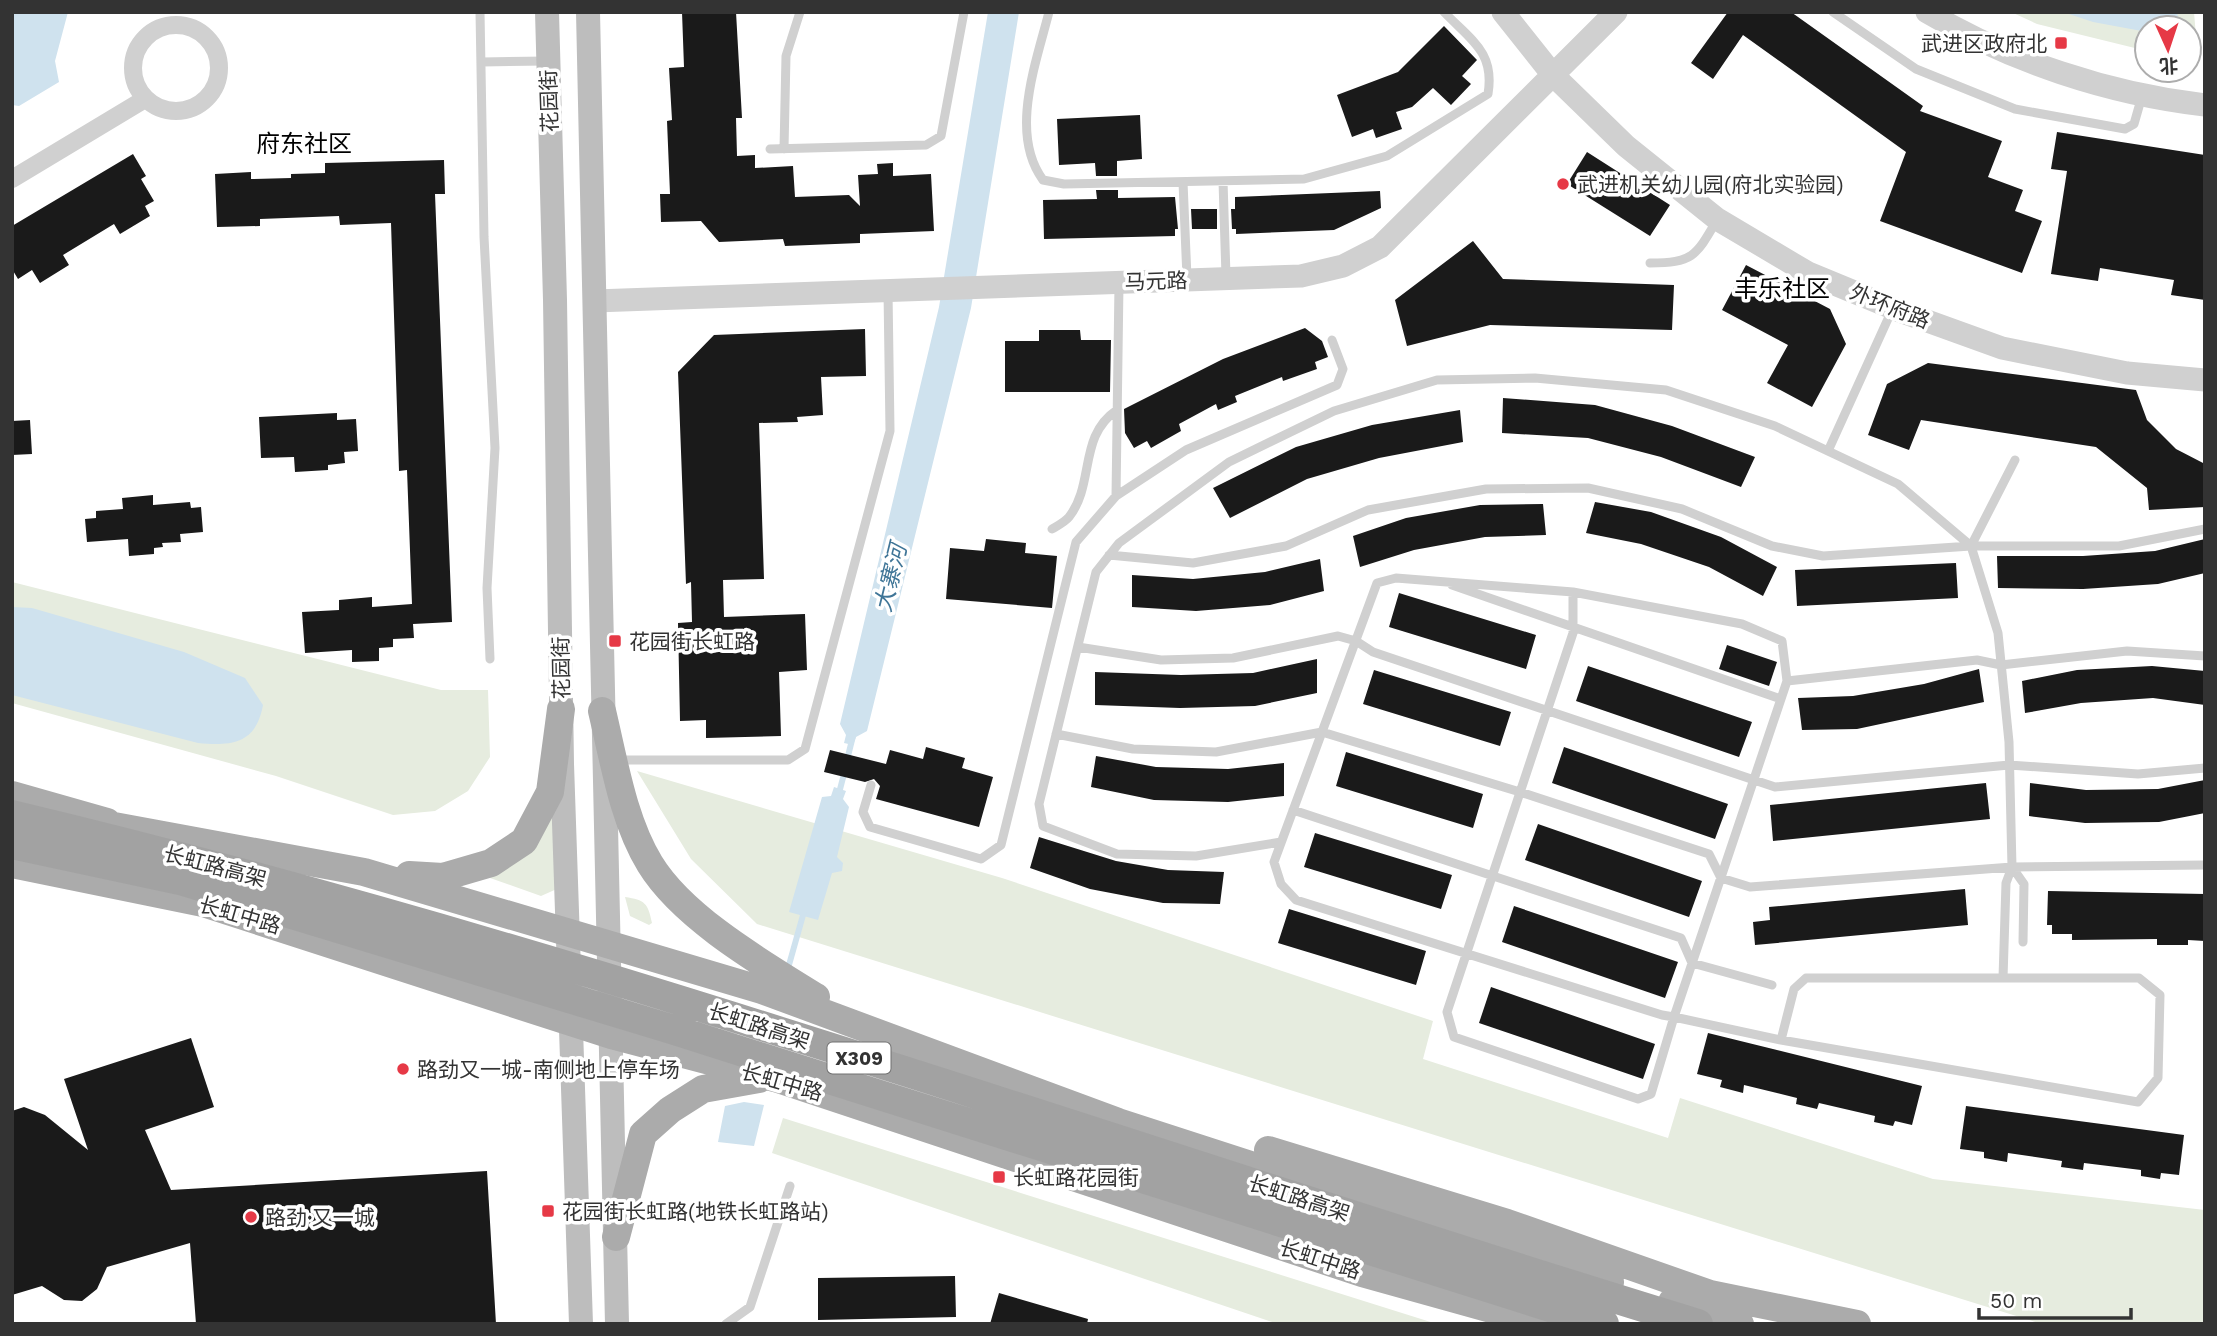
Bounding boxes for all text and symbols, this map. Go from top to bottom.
north arrow [2133,14,2203,84]
place label: 武进区政府北 [1921,31,2047,56]
marker: 武进区政府北 [2053,35,2069,51]
text: 北 [2159,53,2179,77]
street label: 花园街 [535,69,563,133]
district label: 府东社区 [256,130,352,158]
place label: 武进机关幼儿园(府北实验园) [1577,172,1844,197]
marker: 武进机关幼儿园(府北实验园) [1555,176,1571,192]
street label: 马元路 [1124,267,1188,295]
district label: 丰乐社区 [1734,275,1830,303]
street label: 外环府路 [1846,279,1934,333]
water label: 大寨河 [870,537,913,615]
place label: 花园街长虹路 [629,629,755,654]
marker: 花园街长虹路 [607,633,623,649]
street label: 花园街 [548,636,574,700]
street label: 长虹路高架 [161,840,269,892]
street label: 长虹中路 [196,891,284,939]
street label: 长虹路高架 [705,998,813,1054]
road number: X309 [828,1042,890,1074]
place label: 路劲又一城-南侧地上停车场 [417,1057,680,1082]
street label: 长虹中路 [738,1058,826,1106]
marker: 路劲又一城-南侧地上停车场 [395,1061,411,1077]
place label: 长虹路花园街 [1013,1165,1139,1190]
marker: 长虹路花园街 [991,1169,1007,1185]
street label: 长虹路高架 [1245,1170,1353,1226]
place label: 花园街长虹路(地铁长虹路站) [562,1199,829,1224]
marker: 花园街长虹路(地铁长虹路站) [540,1203,556,1219]
place label: 路劲·又一城 [265,1205,375,1230]
marker: 路劲·又一城 [243,1209,259,1225]
street label: 长虹中路 [1276,1234,1364,1284]
scale bar [1979,1276,2131,1320]
text: 50 m [1990,1288,2042,1313]

